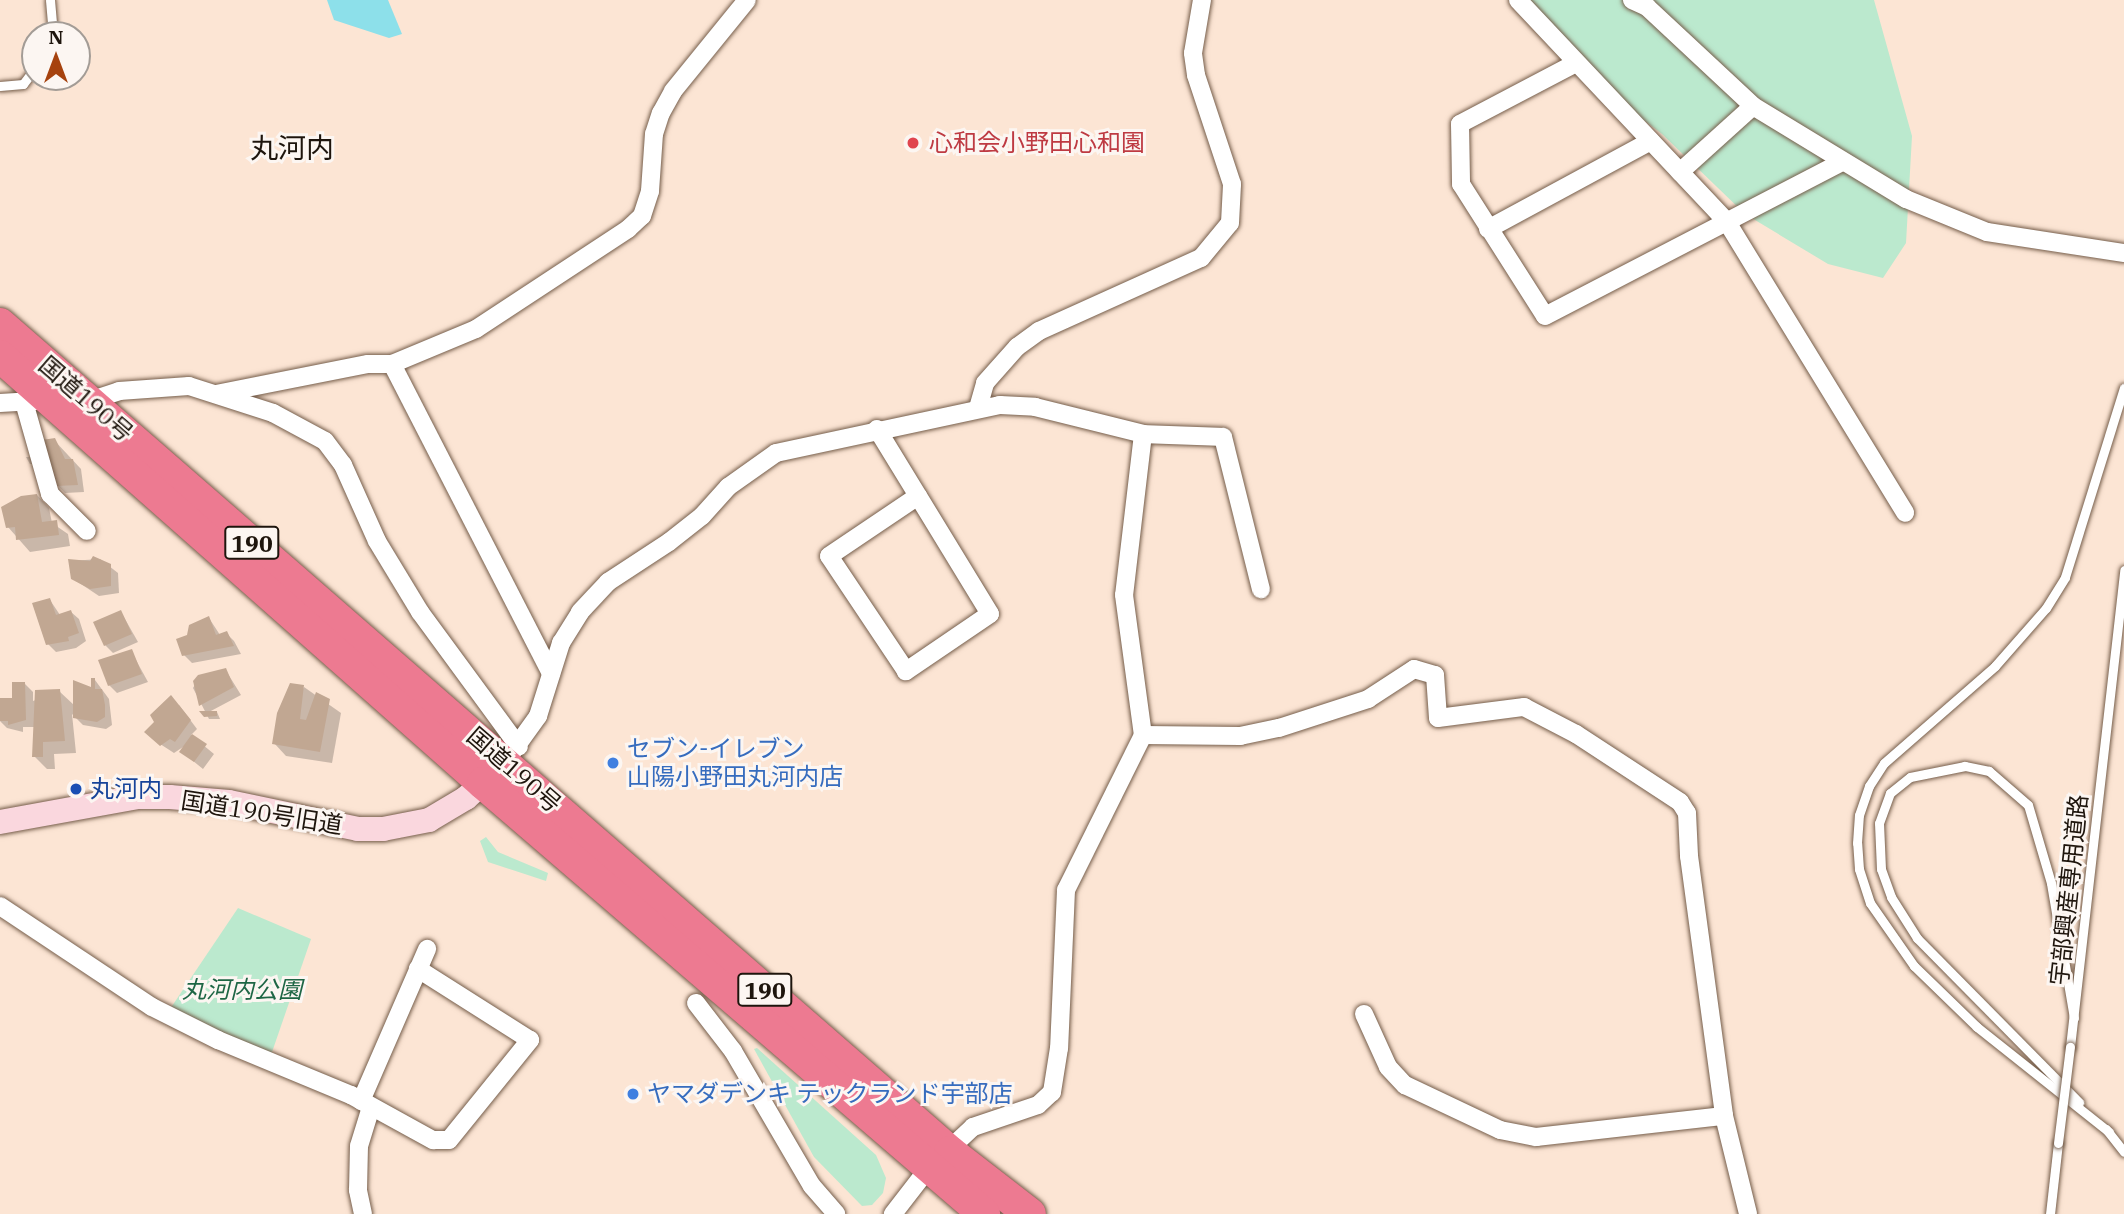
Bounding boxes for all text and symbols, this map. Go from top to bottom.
north arrow [21,21,91,91]
text: N [48,25,64,49]
place label: 心和会小野田心和園 [929,129,1145,157]
district label: 丸河内 [250,131,334,165]
marker: 心和会小野田心和園 [903,133,923,153]
street label: 国道190号 [33,350,139,448]
road number: 190 [224,524,280,562]
street label: 国道190号 [461,721,567,819]
place label: セブン-イレブン 山陽小野田丸河内店 [627,735,843,791]
marker: セブン-イレブン 山陽小野田丸河内店 [605,755,621,771]
place label: 丸河内 [90,775,162,803]
marker: 丸河内 [68,781,84,797]
street label: 国道190号旧道 [179,786,345,840]
street label: 宇部興産専用道路 [2045,793,2093,987]
road number: 190 [737,970,793,1009]
park label: 丸河内公園 [182,976,302,1004]
place label: ヤマダデンキ テックランド宇部店 [647,1080,1013,1108]
marker: ヤマダデンキ テックランド宇部店 [625,1086,641,1102]

